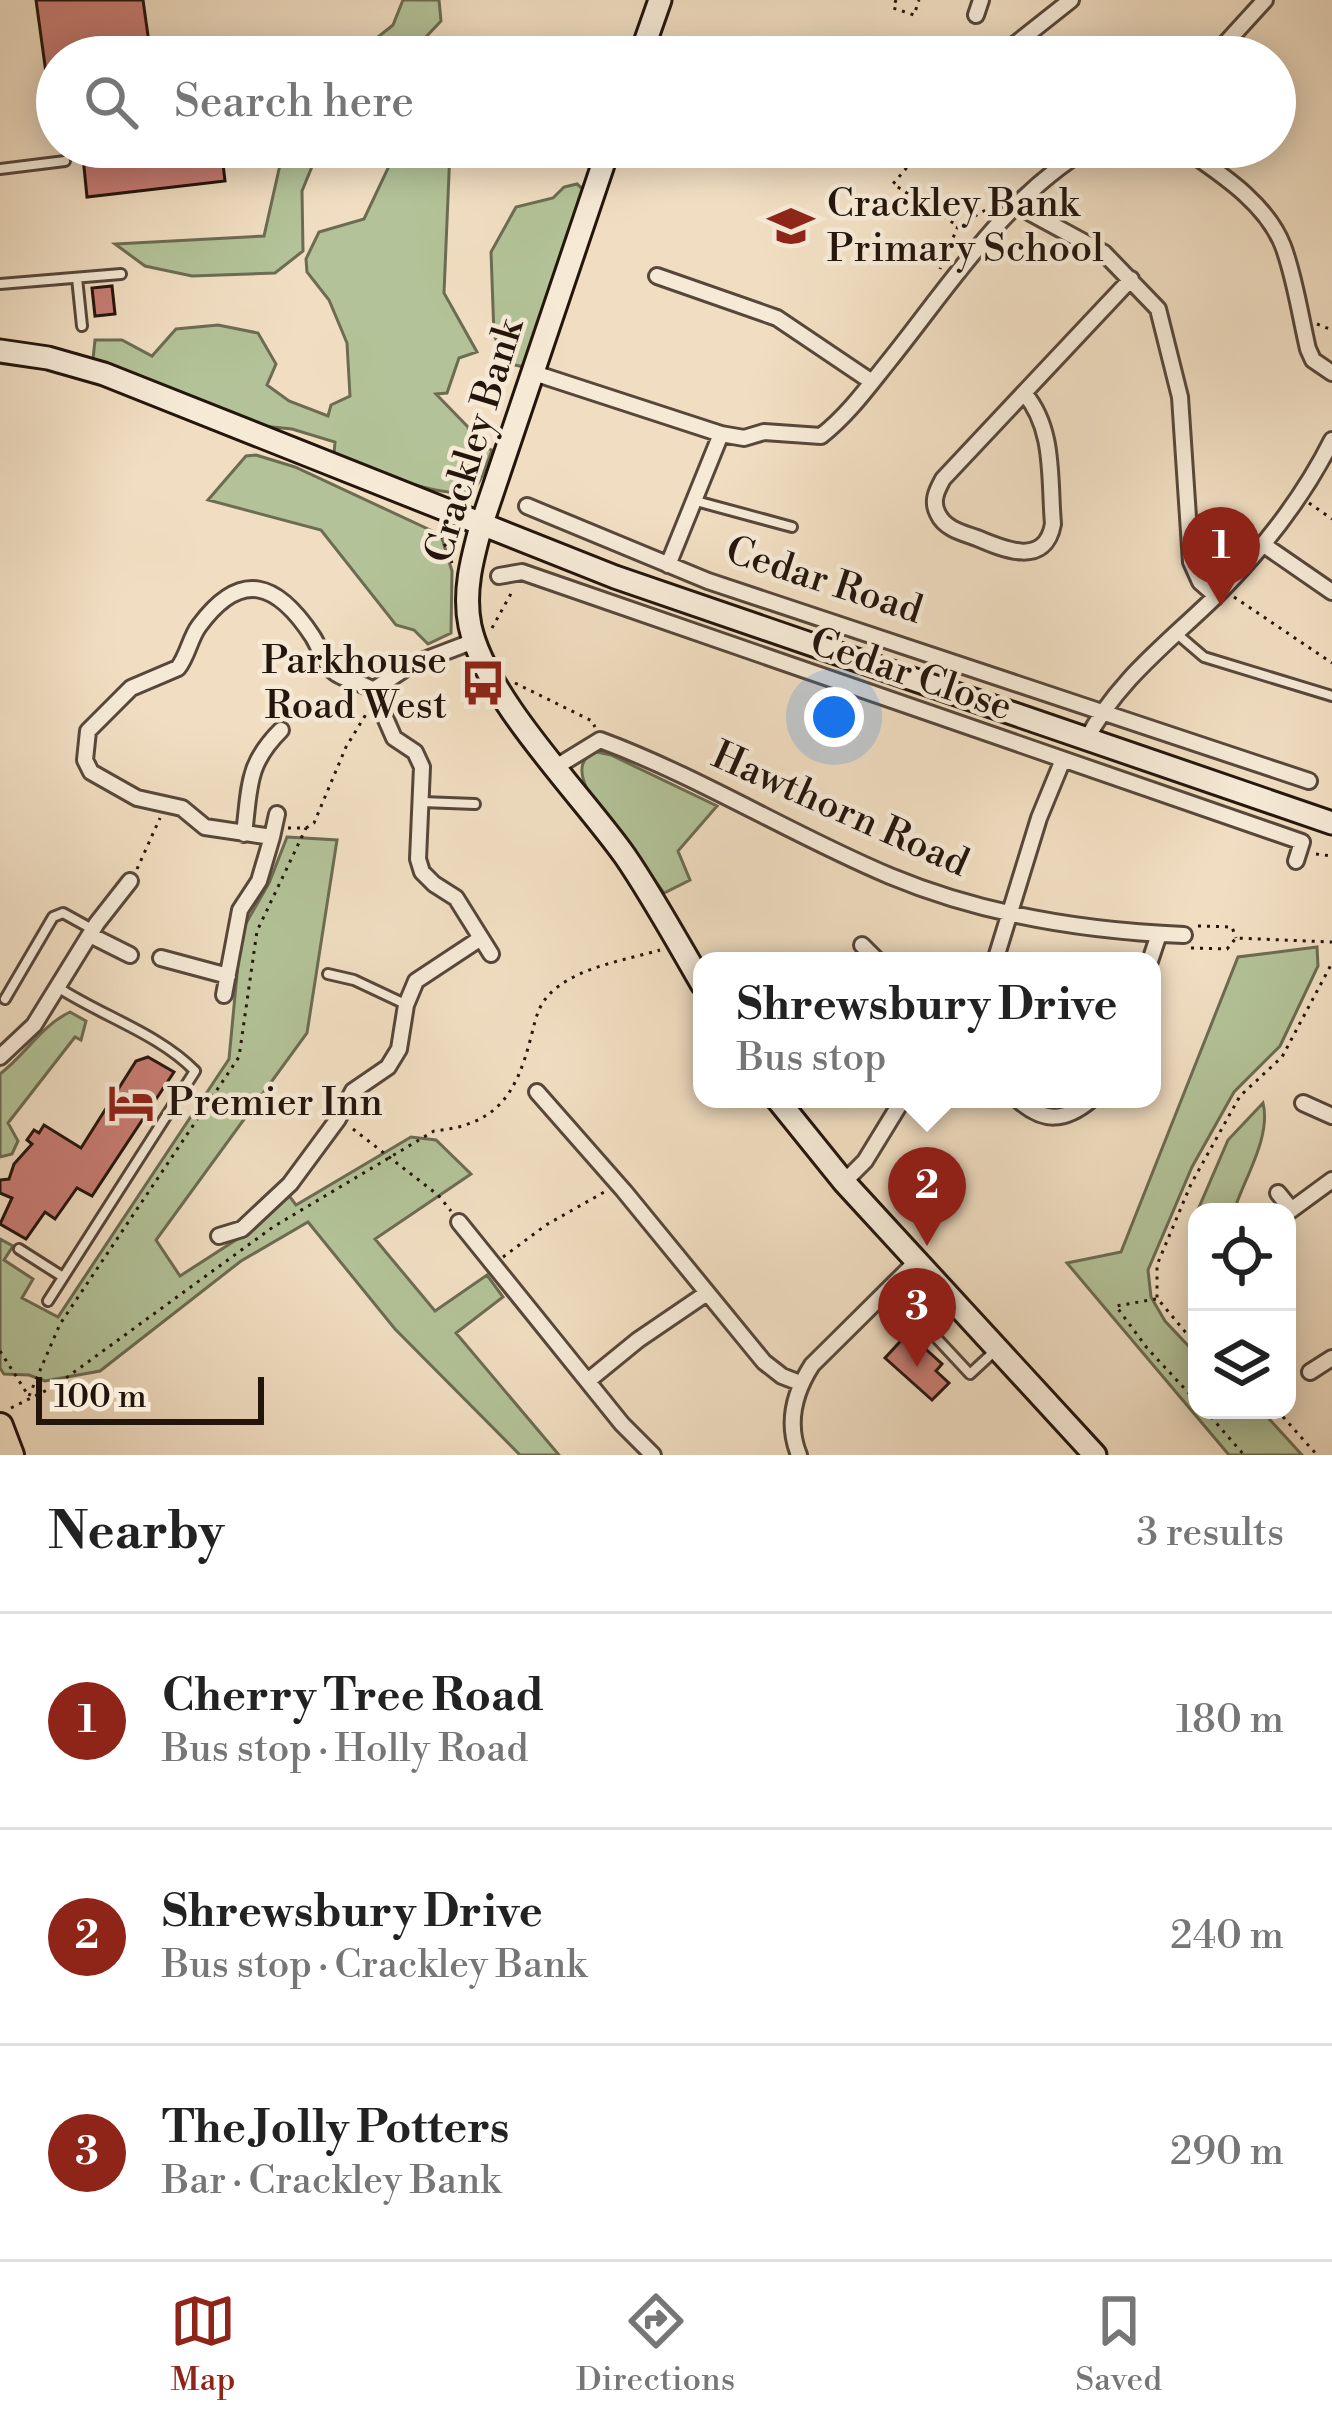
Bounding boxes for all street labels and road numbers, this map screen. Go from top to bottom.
street label: Crackley Bank [415,312,536,569]
street label: Cedar Road [720,526,928,636]
street label: Cedar Close [804,618,1018,732]
street label: Hawthorn Road [704,731,976,889]

